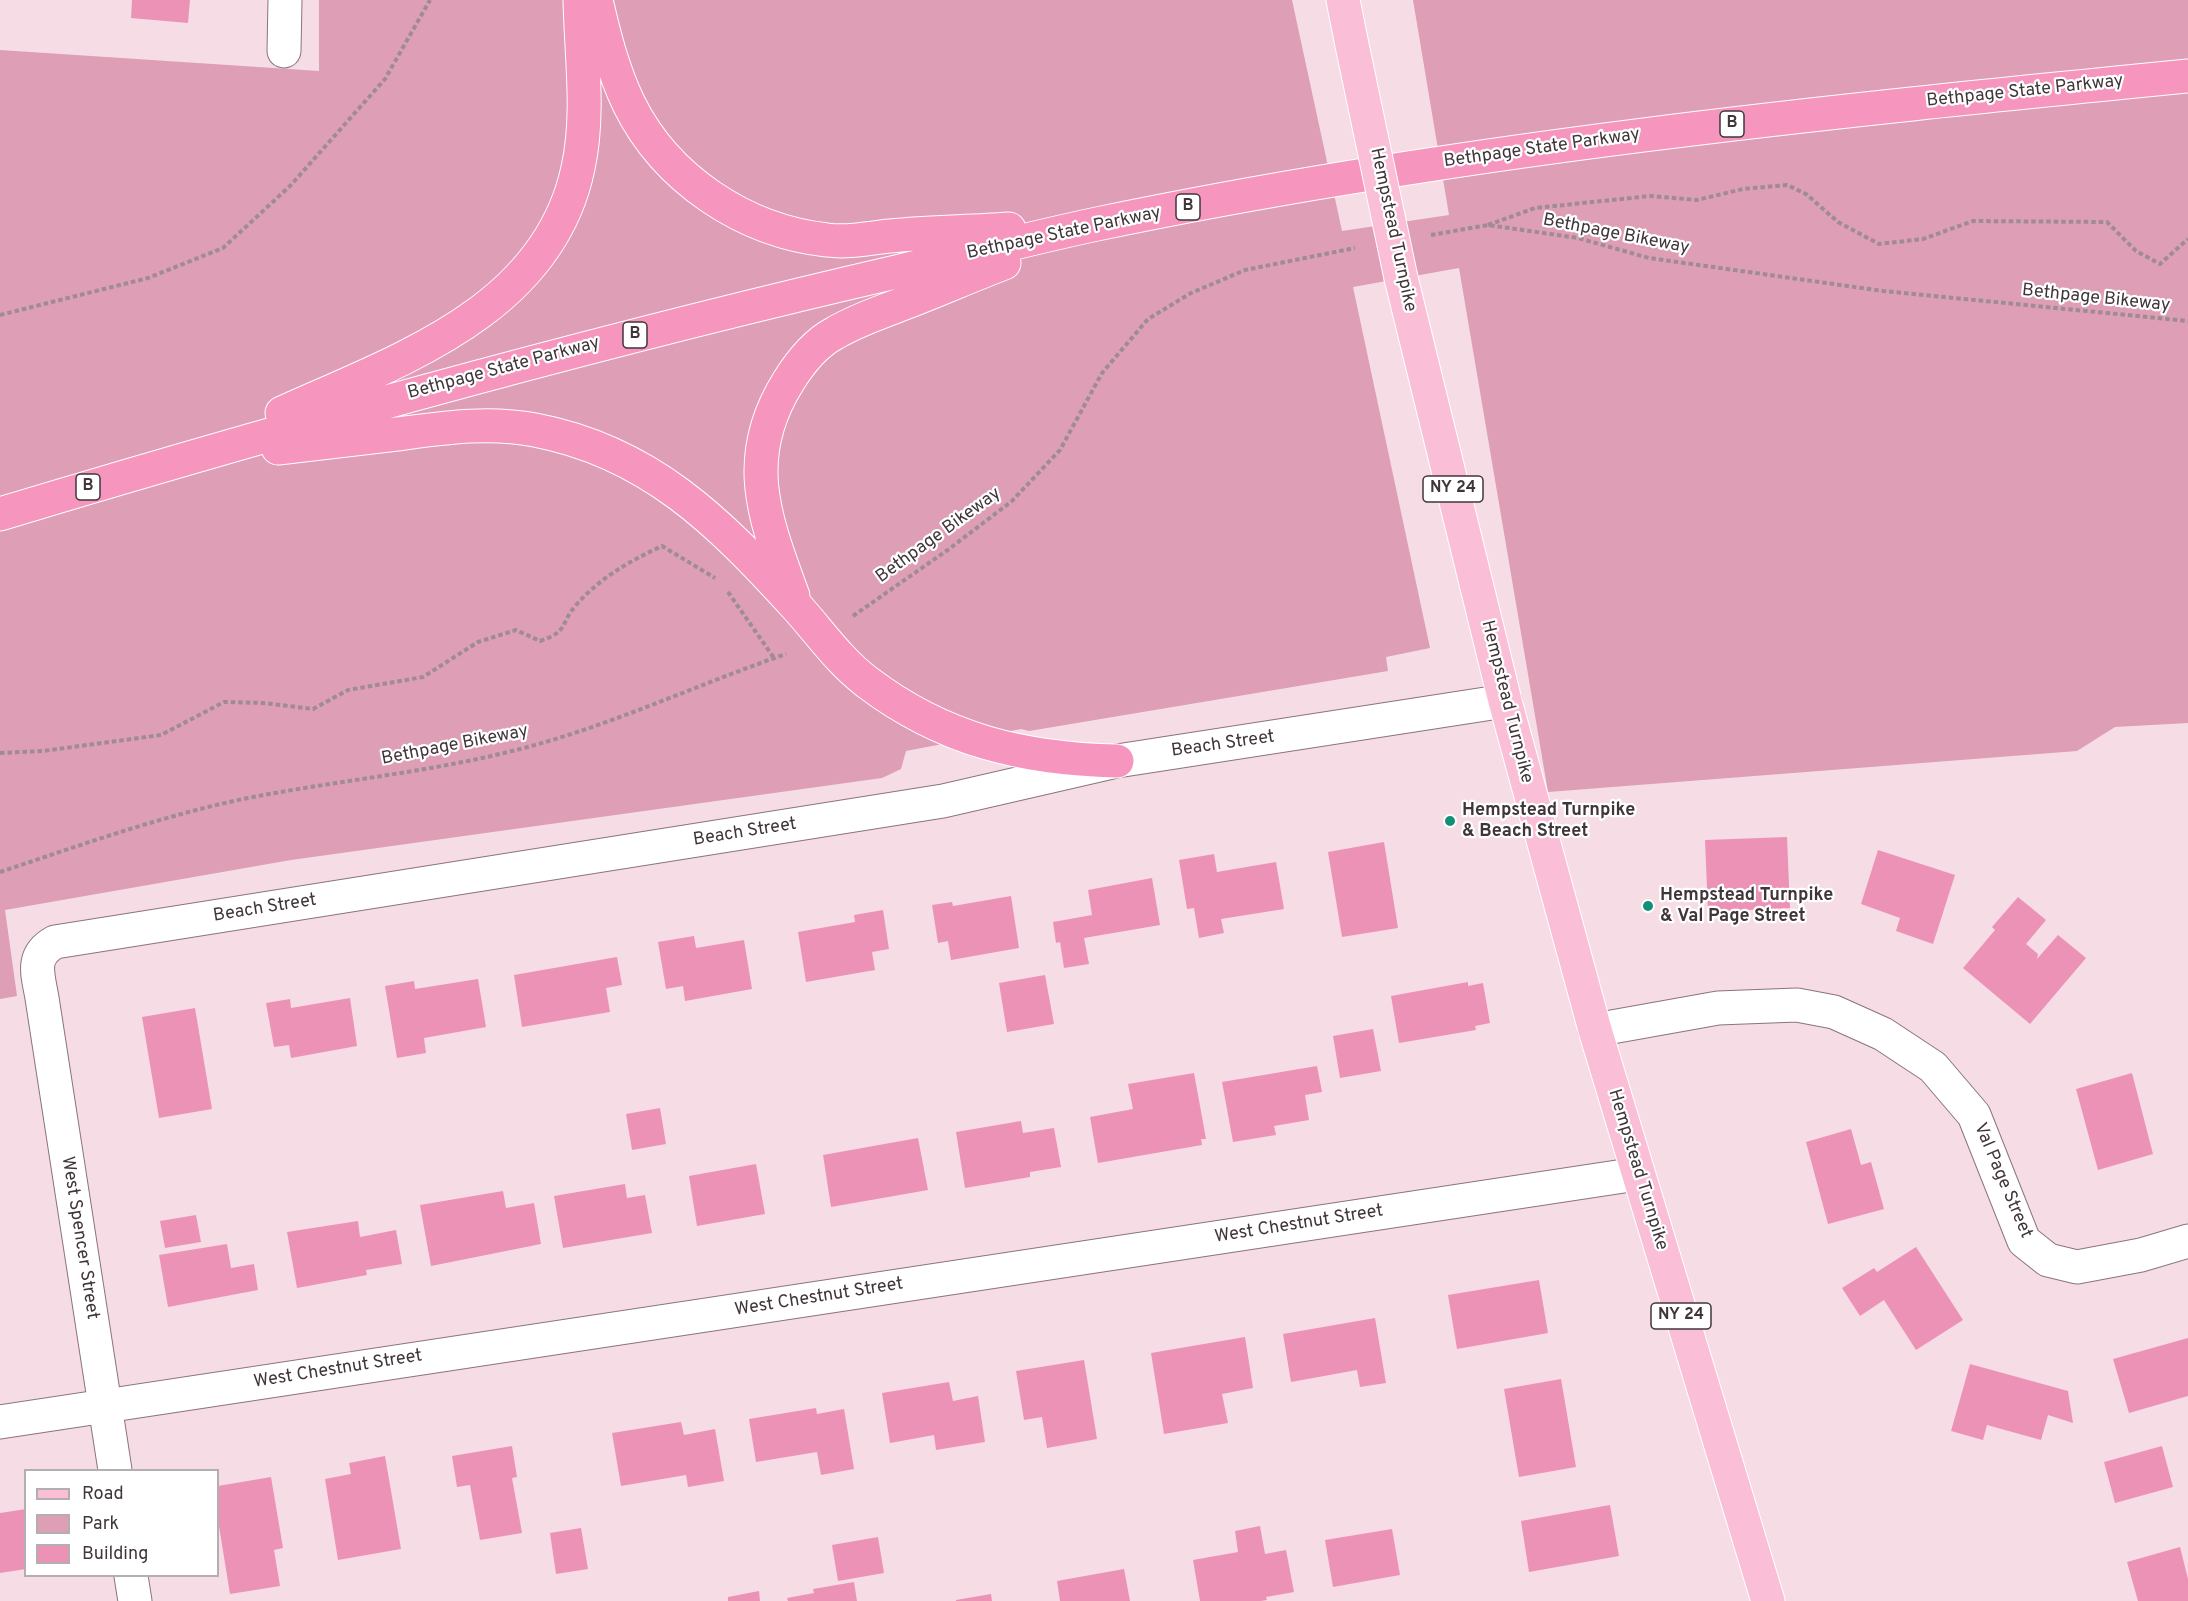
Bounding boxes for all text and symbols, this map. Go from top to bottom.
street label: Bethpage State Parkway [1925,71,2125,113]
road number: B [1720,111,1744,137]
street label: Bethpage State Parkway [1443,125,1641,173]
street label: Hempstead Turnpike [1364,146,1420,314]
road number: B [1176,194,1200,220]
street label: Bethpage State Parkway [965,203,1163,265]
street label: Bethpage Bikeway [1541,210,1691,260]
street label: Bethpage Bikeway [2021,280,2171,318]
road number: B [623,322,647,348]
street label: Bethpage State Parkway [406,333,602,405]
road number: B [76,474,100,500]
road number: NY 24 [1423,476,1483,502]
street label: Bethpage Bikeway [872,483,1006,589]
street label: Hempstead Turnpike [1475,618,1537,786]
street label: Bethpage Bikeway [380,721,530,771]
street label: Beach Street [1170,727,1276,763]
place label: Hempstead Turnpike & Beach Street [1462,800,1635,842]
street label: Beach Street [692,814,798,852]
marker: Hempstead Turnpike & Beach Street [1443,814,1457,828]
place label: Hempstead Turnpike & Val Page Street [1660,885,1833,928]
street label: Beach Street [212,890,318,928]
marker: Hempstead Turnpike & Val Page Street [1641,899,1655,913]
street label: Hempstead Turnpike [1602,1087,1672,1253]
street label: Val Page Street [1968,1120,2036,1242]
street label: West Spencer Street [55,1155,103,1321]
street label: West Chestnut Street [1213,1201,1385,1249]
street label: West Chestnut Street [733,1274,905,1322]
road number: NY 24 [1651,1303,1711,1329]
street label: West Chestnut Street [252,1346,424,1394]
legend [24,1469,219,1577]
text: Road [82,1483,124,1506]
text: Park [82,1513,119,1536]
text: Building [82,1543,148,1566]

